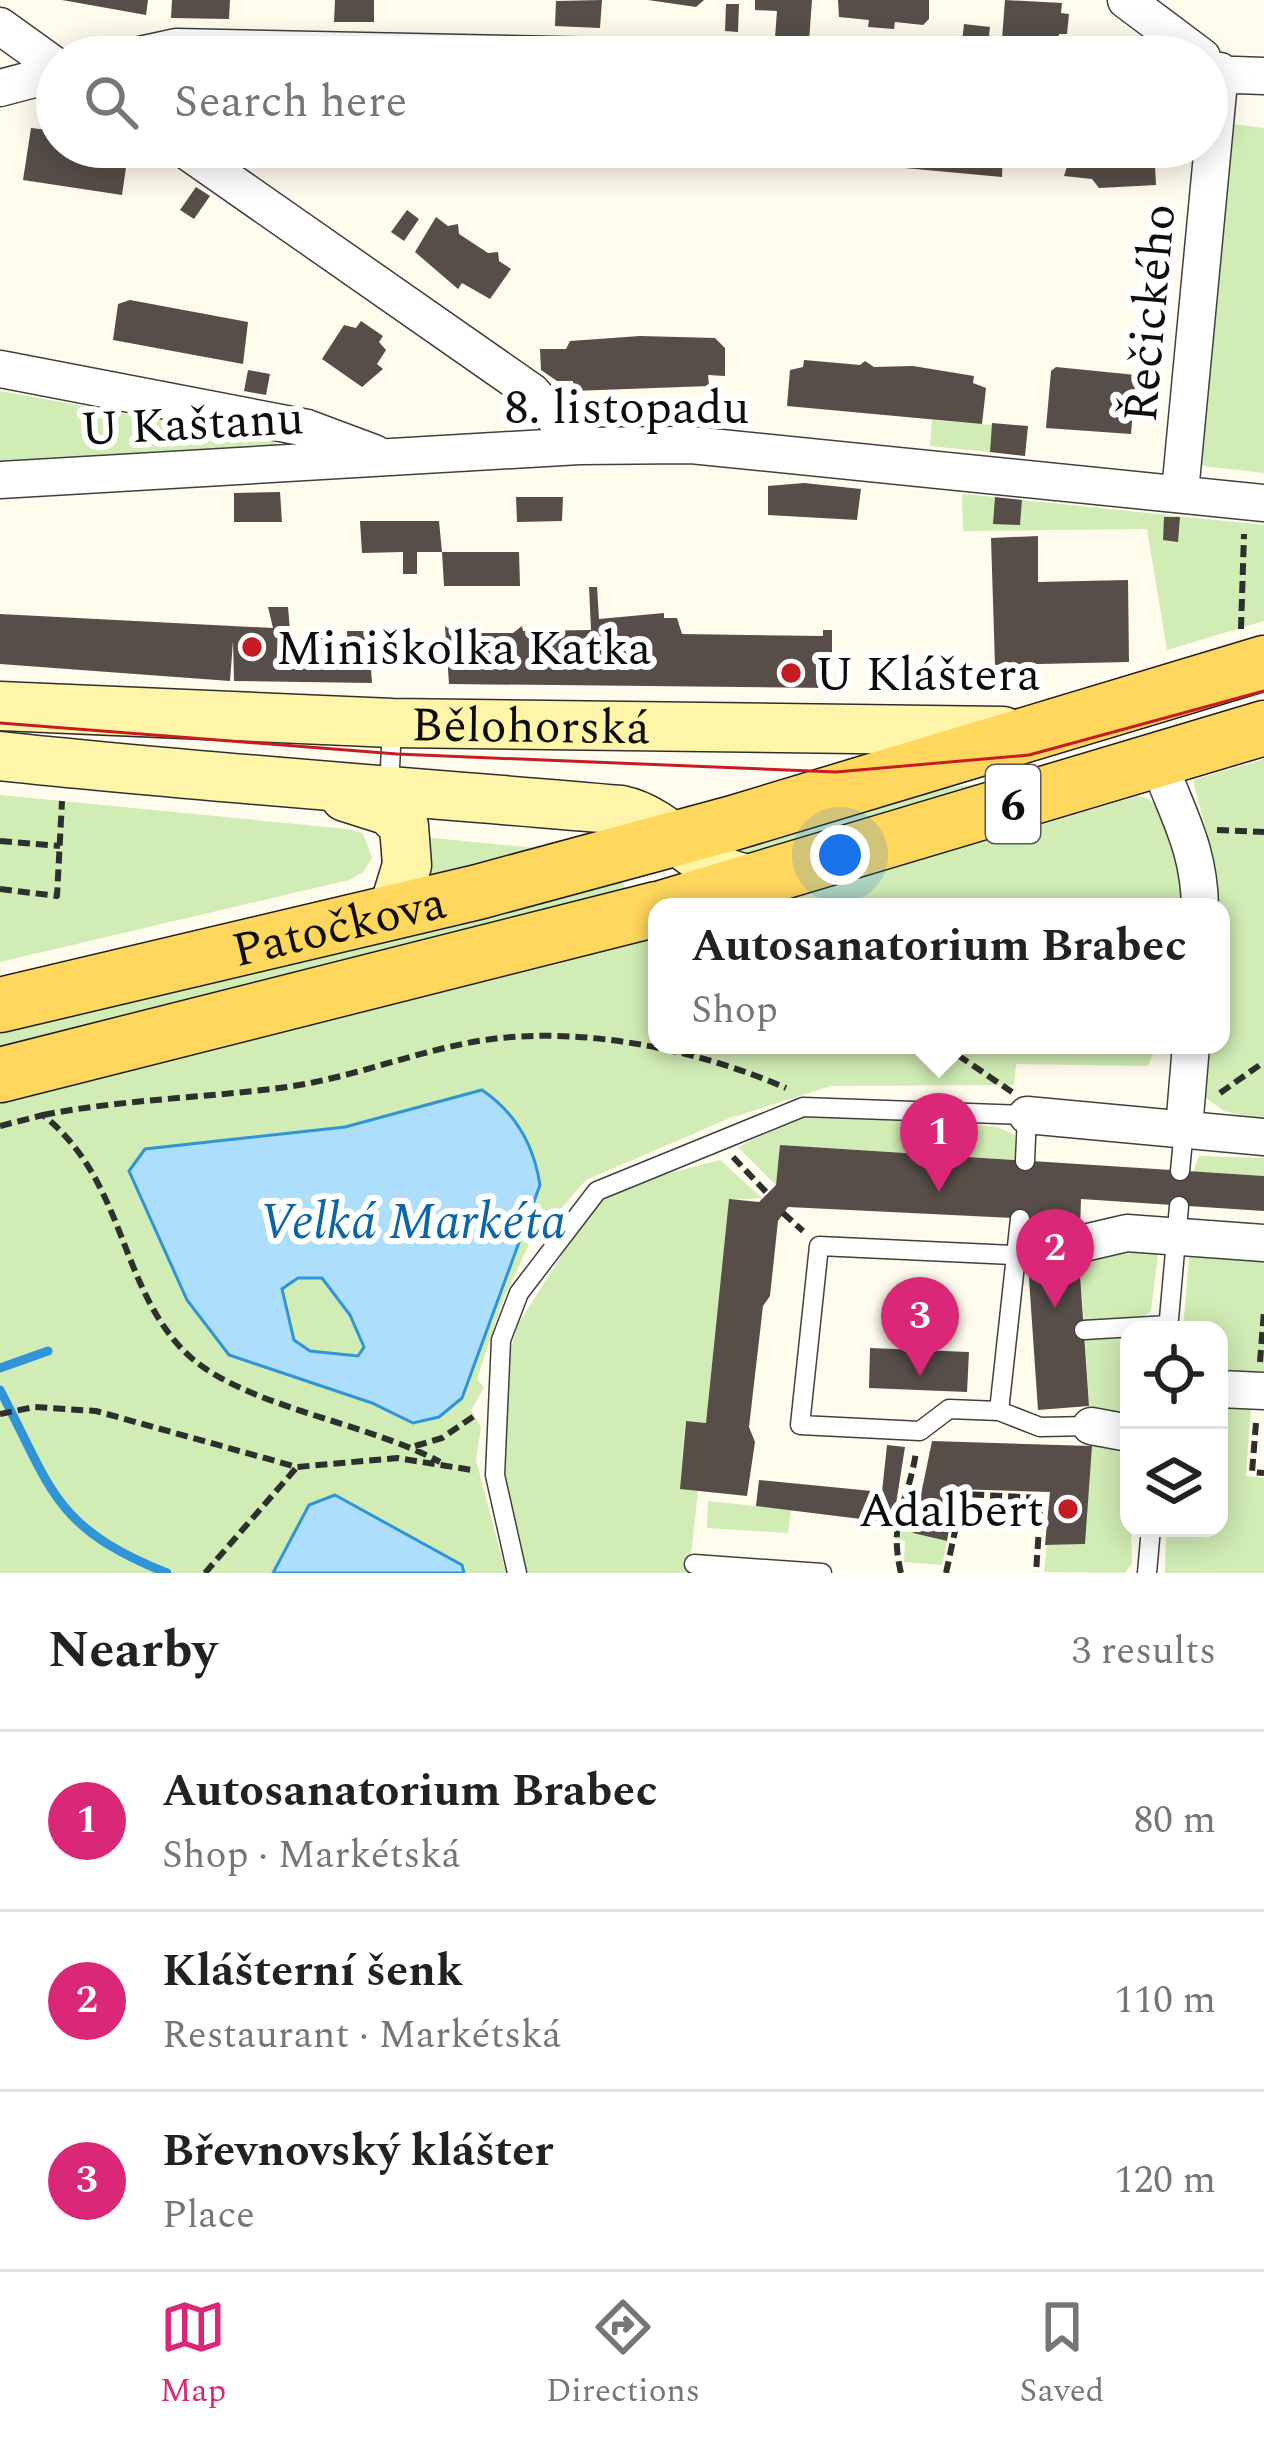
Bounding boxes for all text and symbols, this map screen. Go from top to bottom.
search box [36,36,1228,168]
text: Search here [174,68,407,137]
icon: search [78,69,144,135]
street label: Řečického [1105,201,1196,425]
street label: 8. listopadu [505,372,750,445]
street label: U Kaštanu [79,382,306,467]
place label: Miniškolka Katka [276,613,651,686]
marker: Miniškolka Katka [239,634,265,660]
place label: U Kláštera [815,639,1040,712]
marker: U Kláštera [778,660,804,686]
street label: Bělohorská [411,689,650,765]
road number: 6 [986,765,1040,843]
your location [810,825,870,885]
street label: Patočkova [225,867,454,988]
popup [648,898,1230,1054]
text: Autosanatorium Brabec [691,912,1187,981]
text: Shop [691,981,778,1040]
pin: 1 [900,1093,978,1192]
water label: Velká Markéta [260,1184,566,1262]
pin: 2 [1016,1209,1094,1308]
pin: 3 [881,1277,959,1376]
map controls [1120,1321,1228,1537]
button: locate [1120,1321,1228,1429]
button: layers [1120,1429,1228,1537]
place label: Adalbert [858,1475,1044,1548]
marker: Adalbert [1055,1496,1081,1522]
text: Nearby [48,1612,217,1690]
text: 3 results [1072,1622,1216,1681]
text: Autosanatorium Brabec [162,1757,657,1826]
text: 1 [76,1791,98,1850]
text: 80 m [1134,1791,1216,1850]
text: Shop · Markétská [162,1826,461,1885]
text: Klášterní šenk [162,1937,463,2006]
text: 2 [76,1971,98,2030]
text: 110 m [1114,1971,1216,2030]
text: Restaurant · Markétská [162,2006,561,2065]
text: Břevnovský klášter [162,2117,553,2186]
text: 3 [76,2151,98,2210]
text: 120 m [1114,2151,1216,2210]
text: Place [162,2186,255,2245]
tab: Map [160,2294,226,2416]
tab: Directions [546,2294,700,2416]
tab: Saved [1020,2294,1104,2416]

